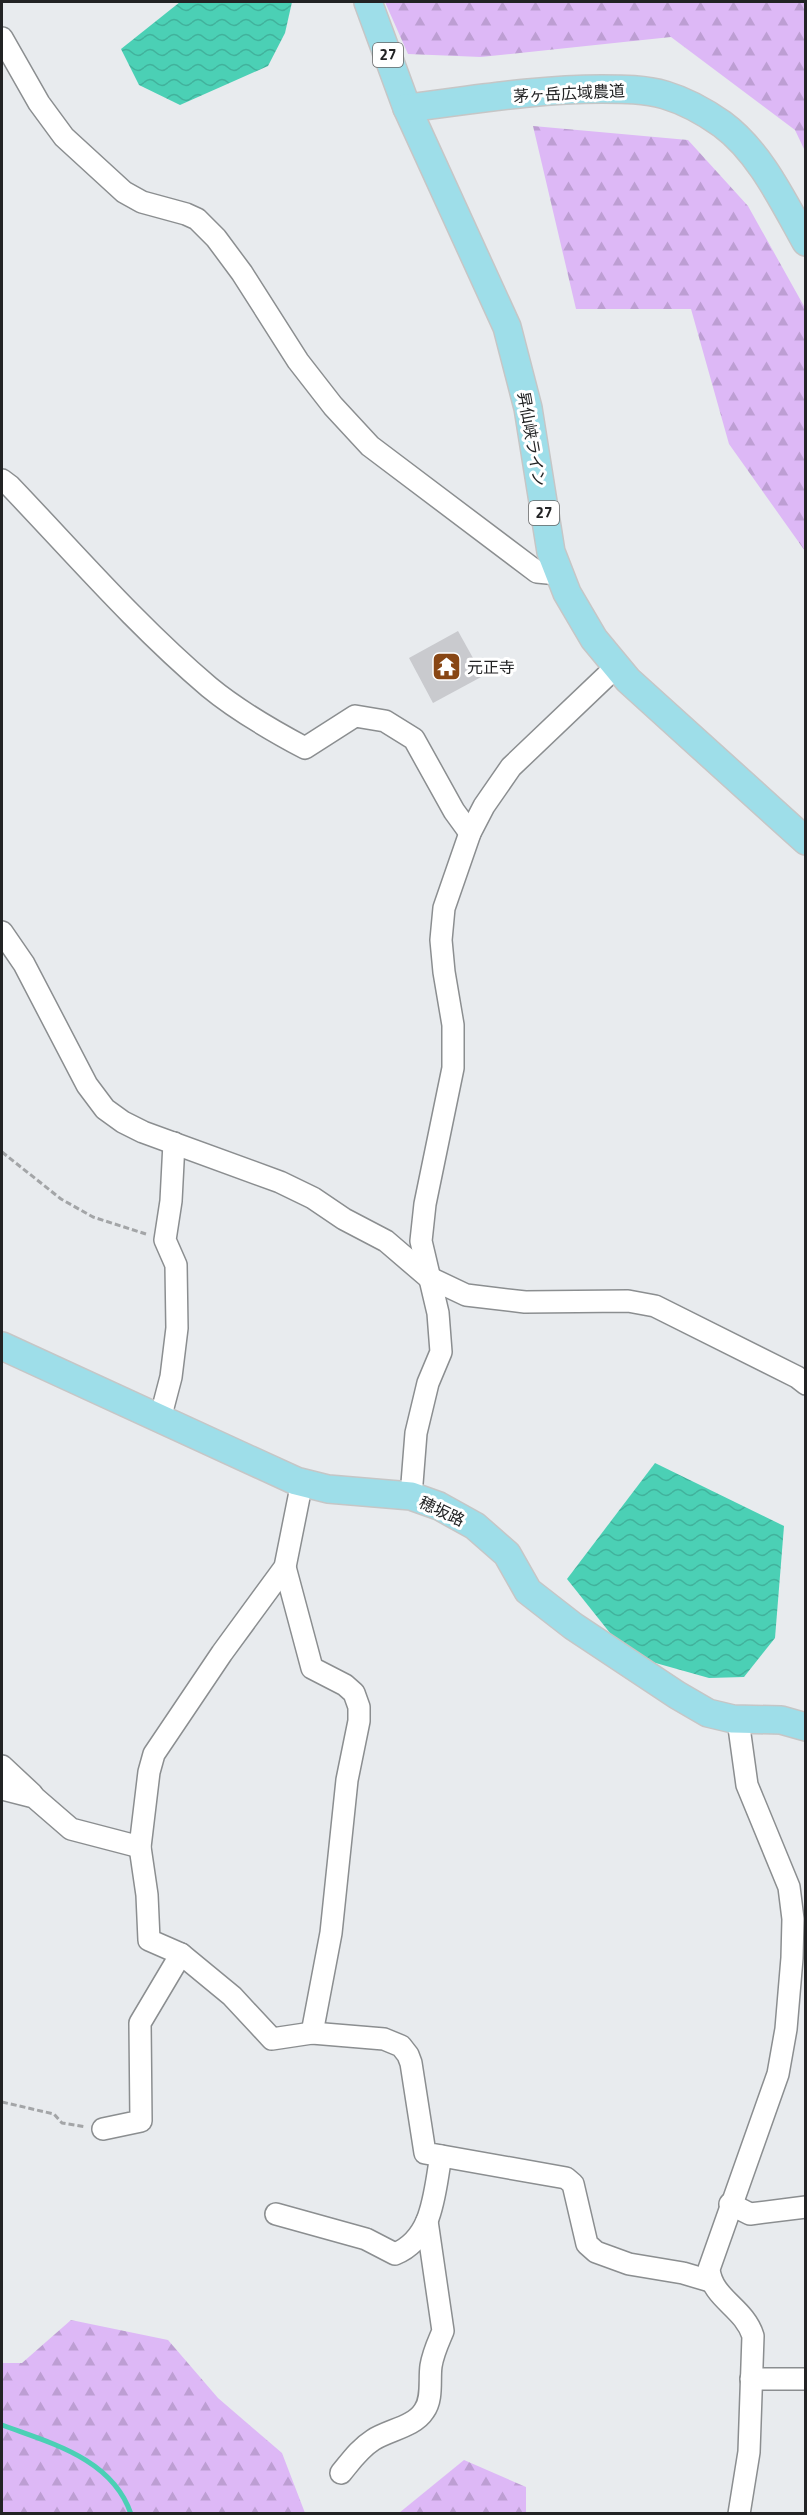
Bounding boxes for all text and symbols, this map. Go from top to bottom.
road number: 27 [373,43,403,67]
street label: 茅ヶ岳広域農道 [512,78,626,108]
street label: 昇仙峡ライン [512,390,552,488]
road number: 27 [529,501,559,525]
temple icon: 元正寺 [430,651,462,683]
place label: 元正寺 [467,655,515,679]
street label: 穂坂路 [415,1490,469,1532]

